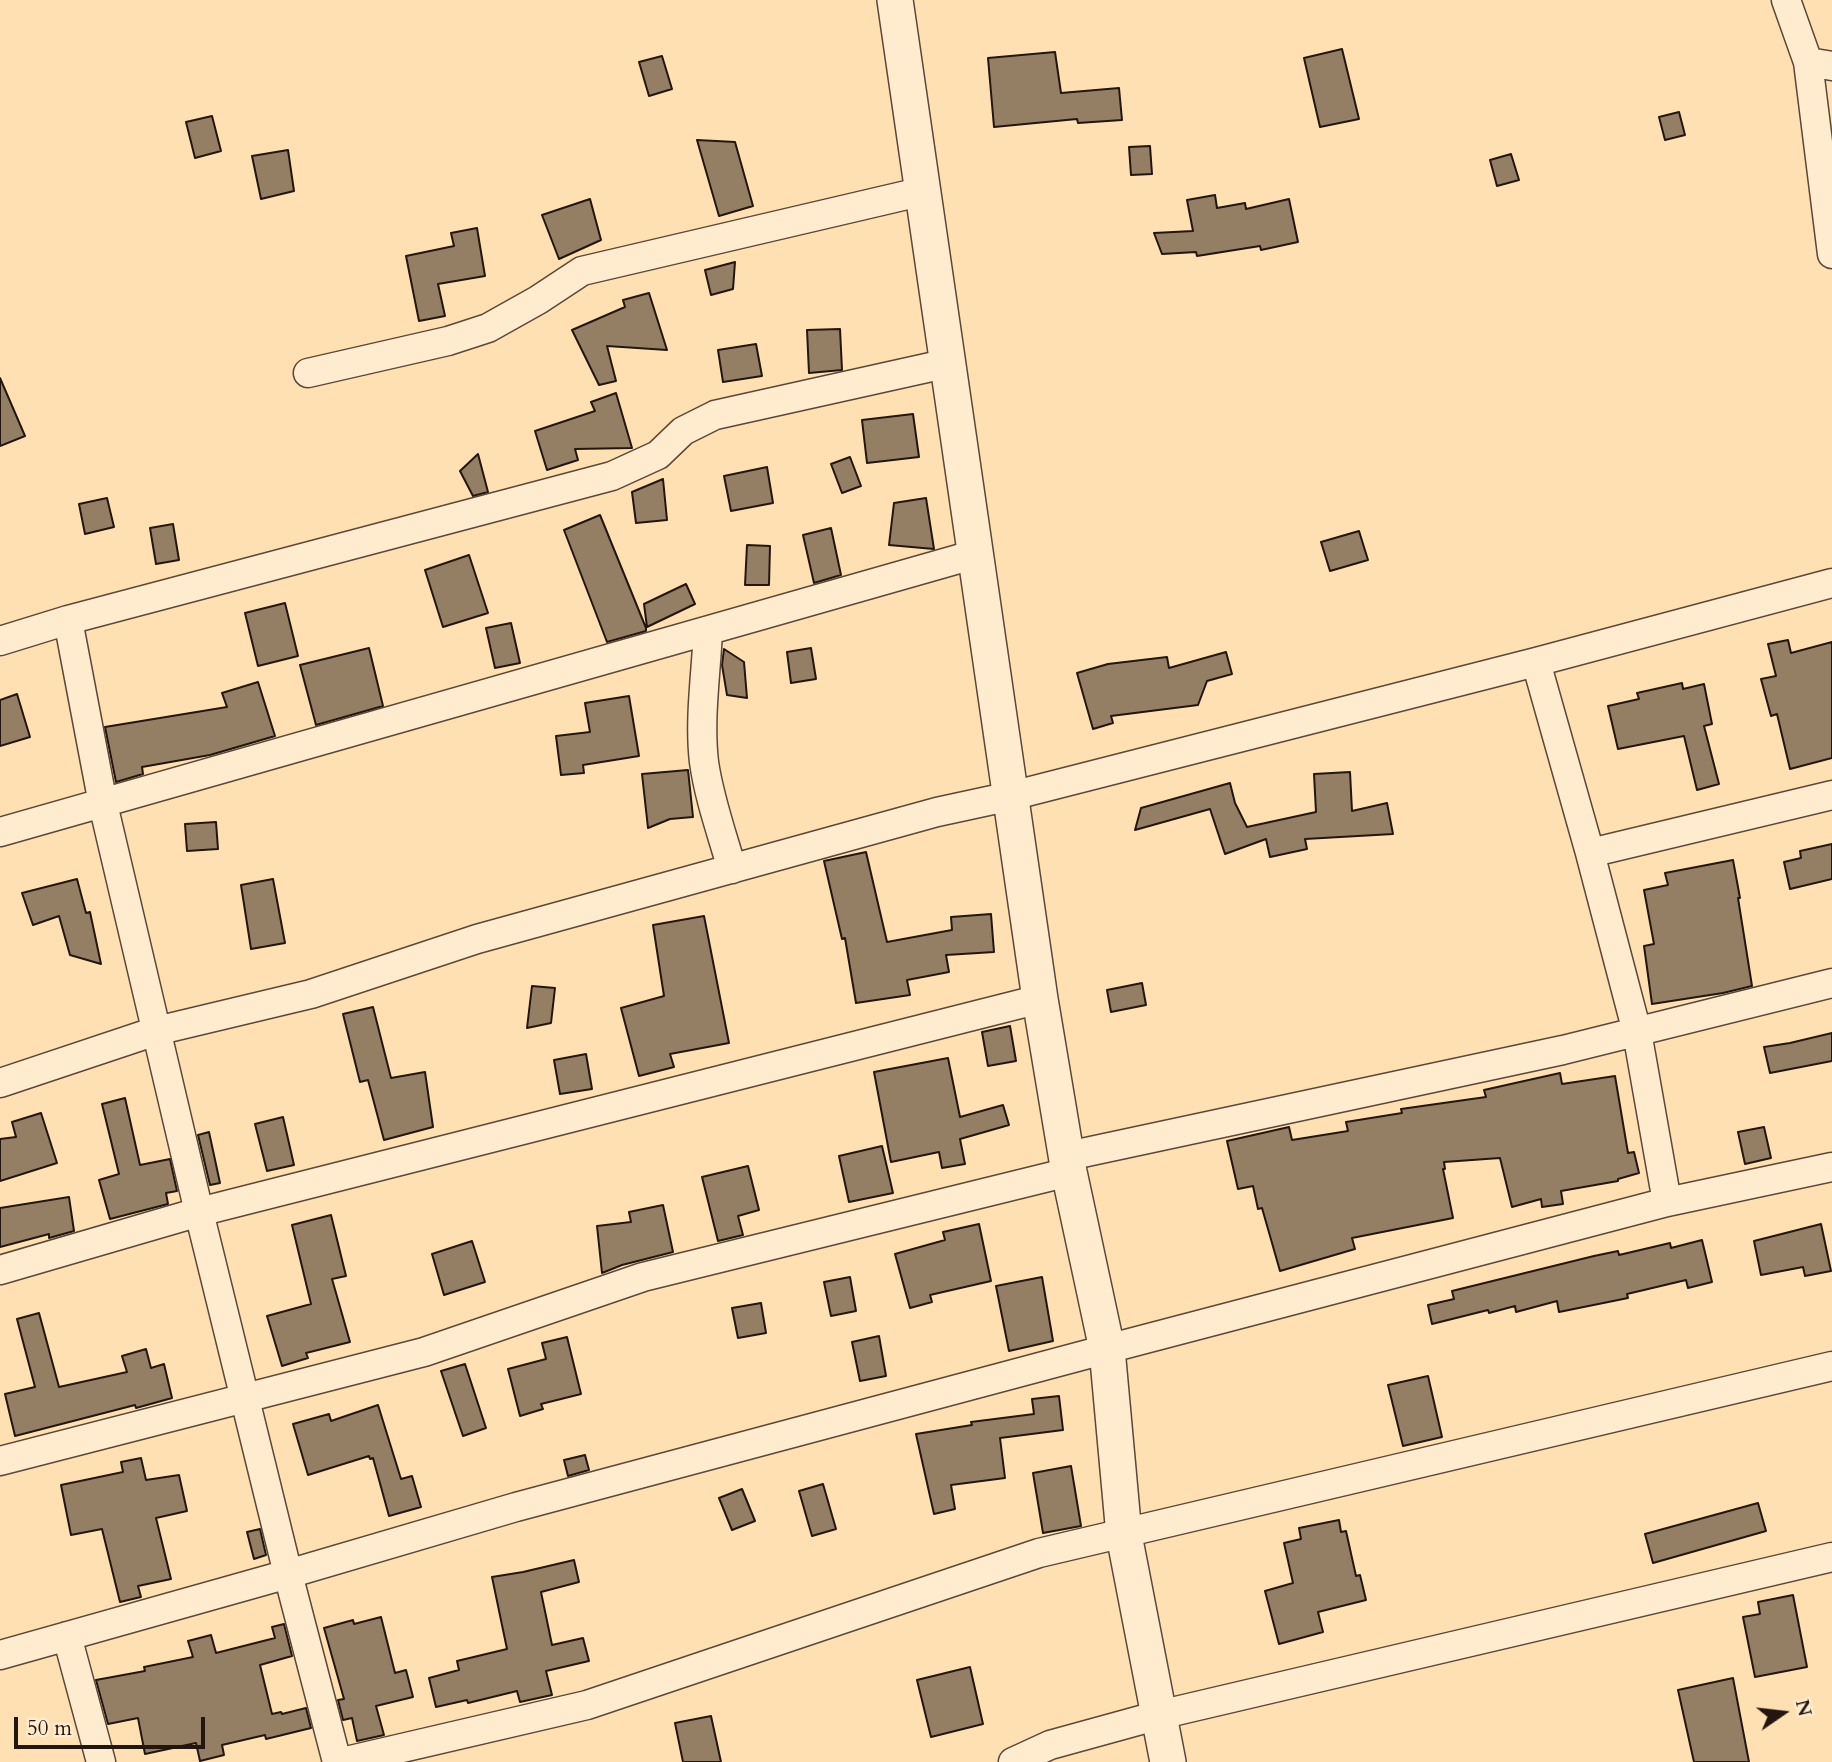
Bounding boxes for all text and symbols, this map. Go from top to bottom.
north arrow [1748,1678,1818,1748]
text: N [1789,1697,1818,1719]
scale bar [18,1702,208,1746]
text: 50 m [27,1714,72,1743]

